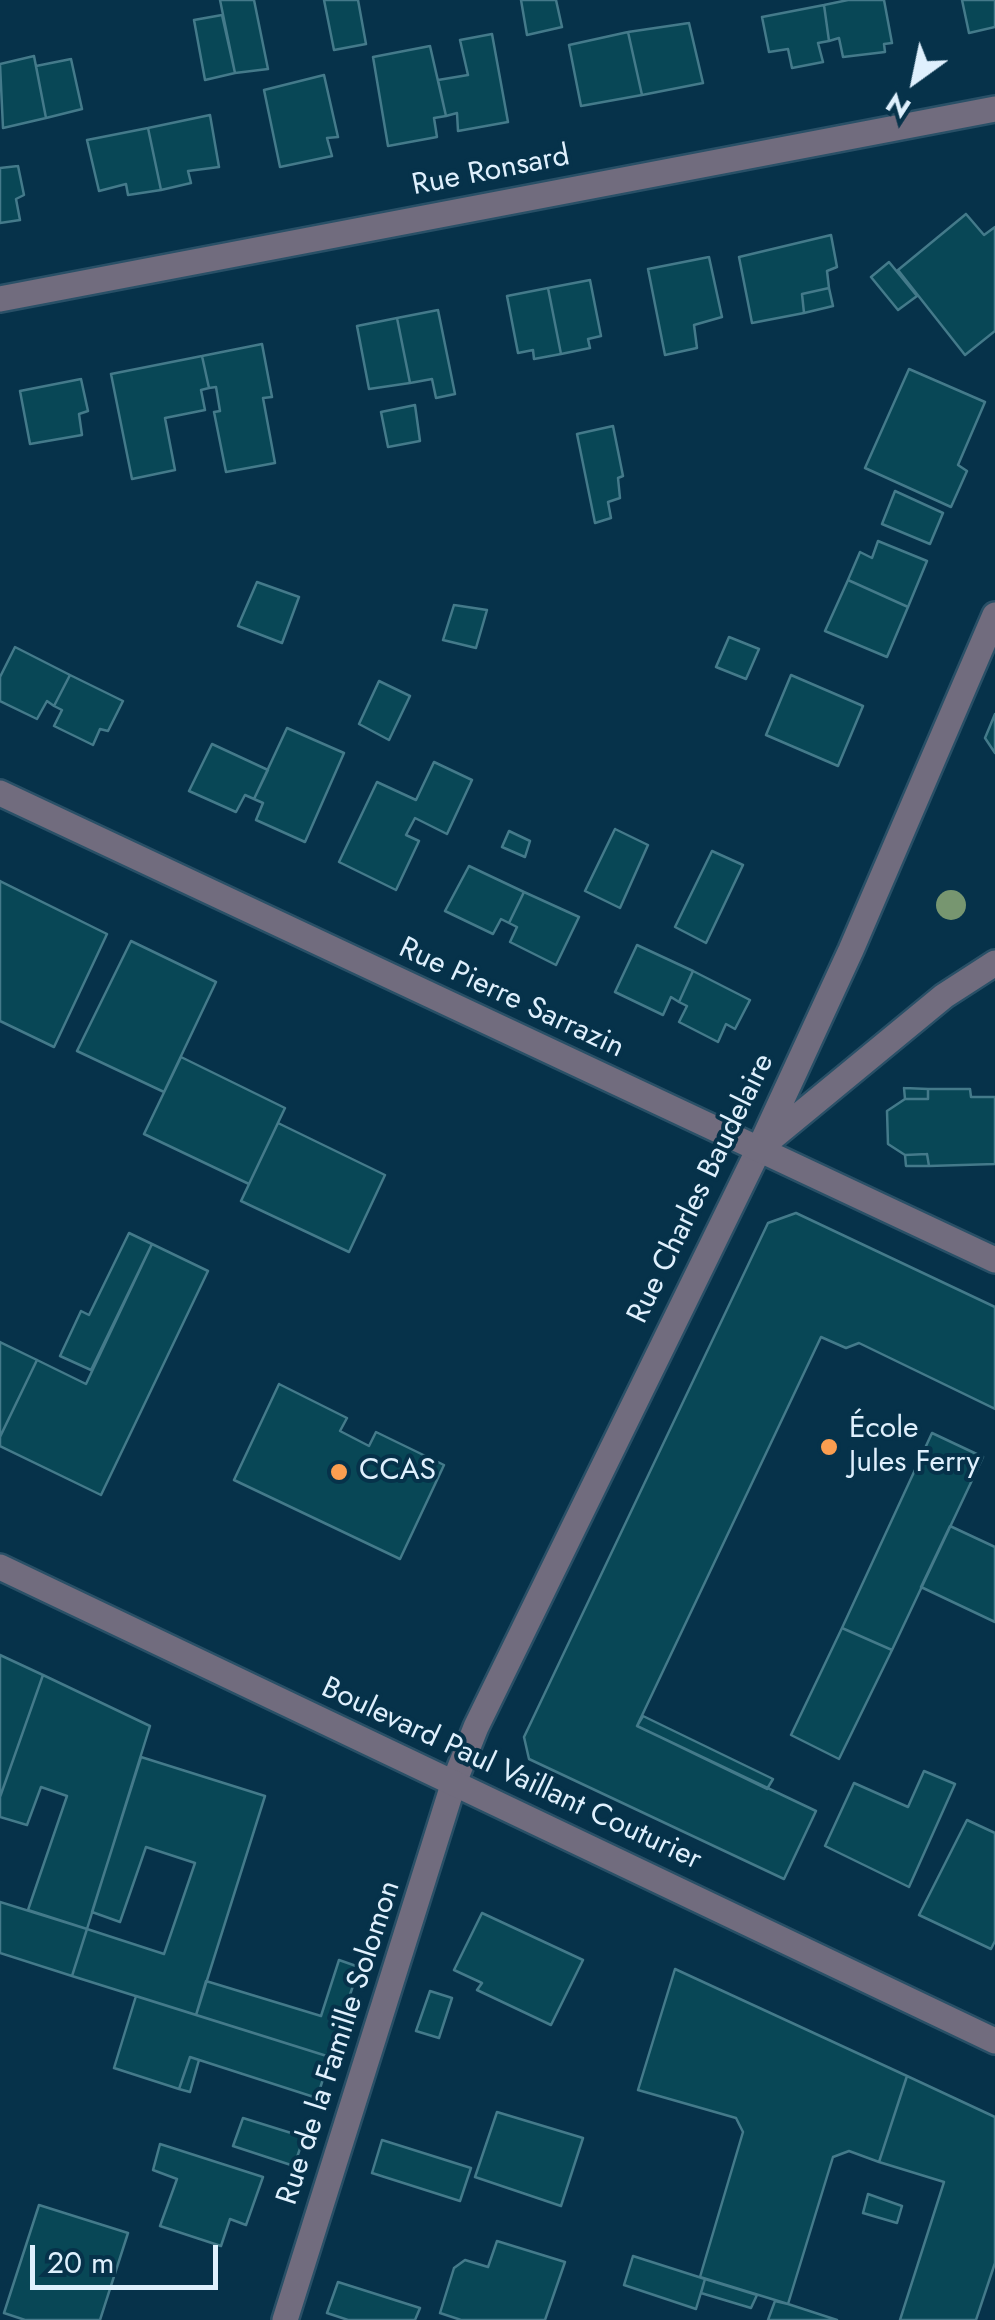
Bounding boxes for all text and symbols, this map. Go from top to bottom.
north arrow [865,30,965,130]
text: N [878,82,919,129]
street label: Rue Ronsard [409,139,573,205]
street label: Rue Pierre Sarrazin [393,931,629,1067]
street label: Rue Charles Baudelaire [621,1048,783,1330]
place label: École Jules Ferry [849,1412,980,1482]
marker: École Jules Ferry [818,1436,840,1458]
place label: CCAS [359,1454,436,1490]
marker: CCAS [328,1461,350,1483]
street label: Boulevard Paul Vaillant Couturier [315,1671,707,1879]
street label: Rue de la Famille Solomon [271,1876,409,2210]
scale bar [35,2225,222,2287]
text: 20 m [47,2241,114,2284]

